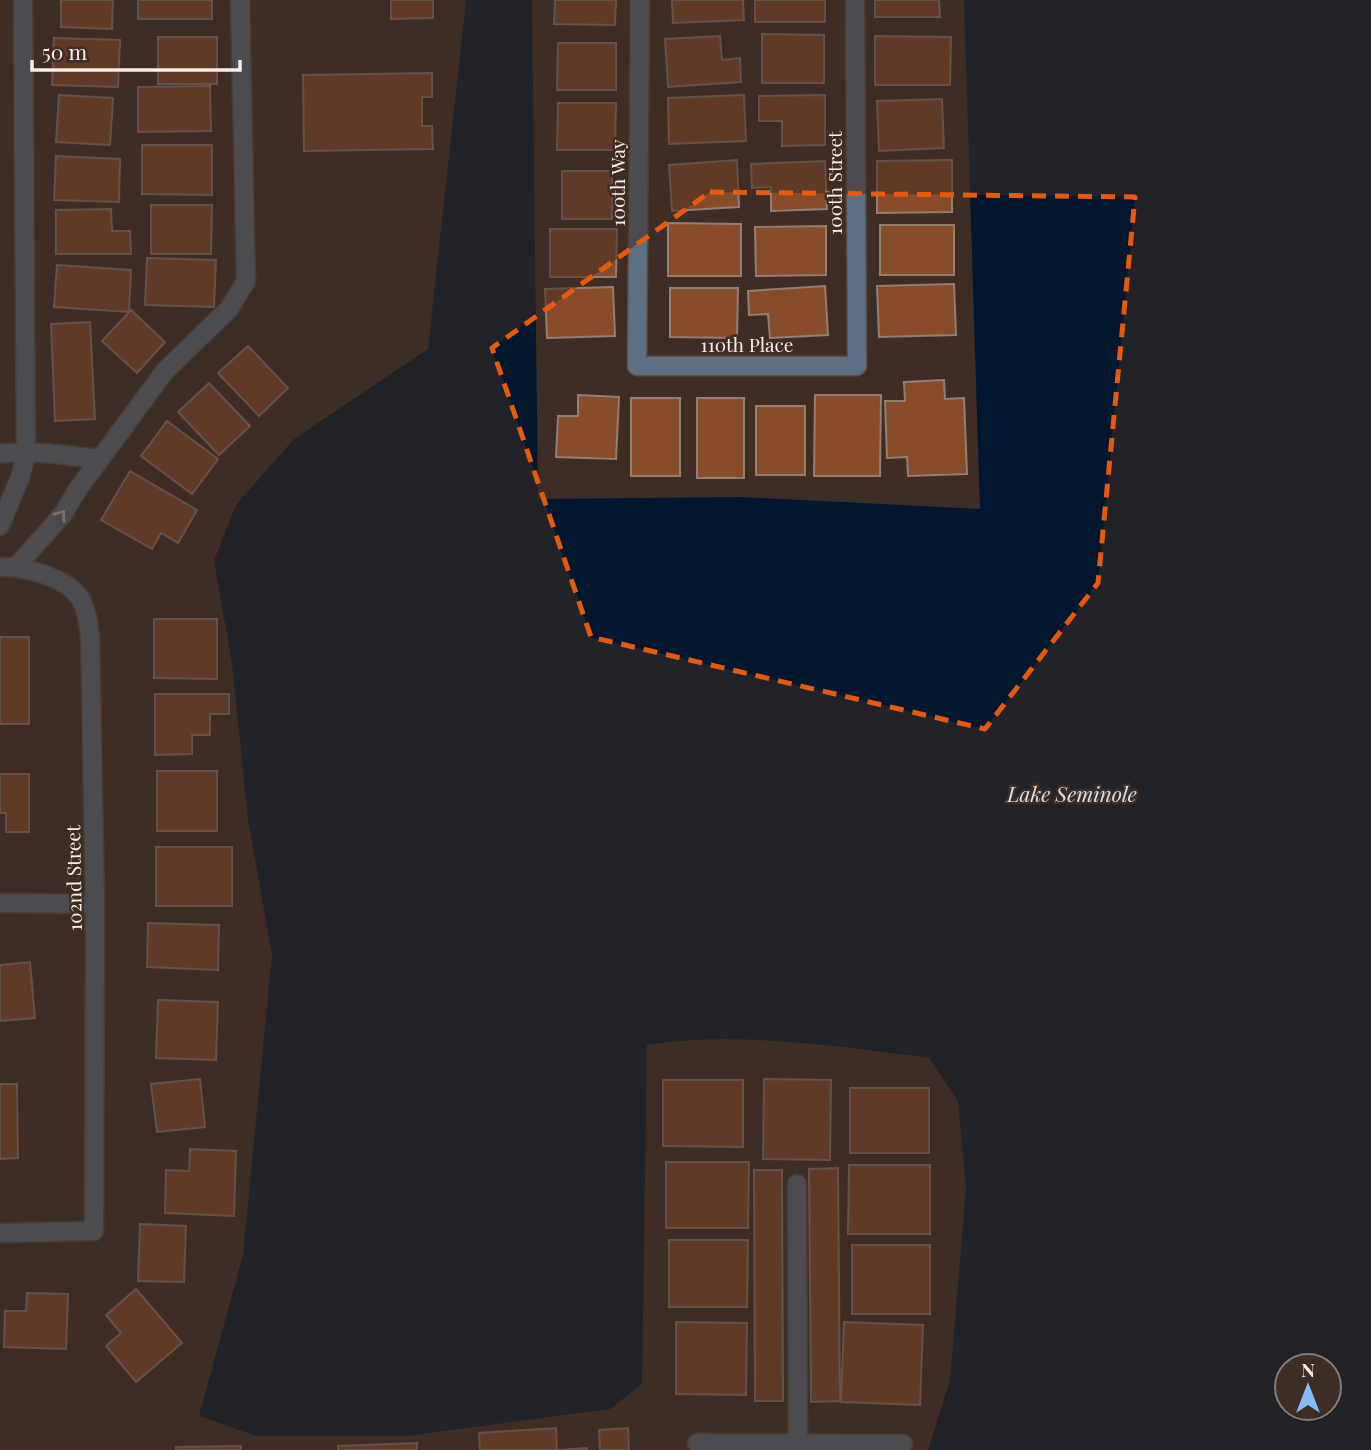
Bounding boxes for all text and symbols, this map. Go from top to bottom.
scale bar [32,28,240,72]
text: 50 m [42,37,88,65]
street label: 100th Street [821,131,847,235]
street label: 100th Way [604,139,630,227]
street label: 110th Place [701,331,793,357]
one-way arrow [53,510,65,523]
water label: Lake Seminole [1006,779,1137,807]
street label: 102nd Street [59,825,87,931]
north arrow [1273,1352,1343,1422]
text: N [1301,1356,1315,1382]

